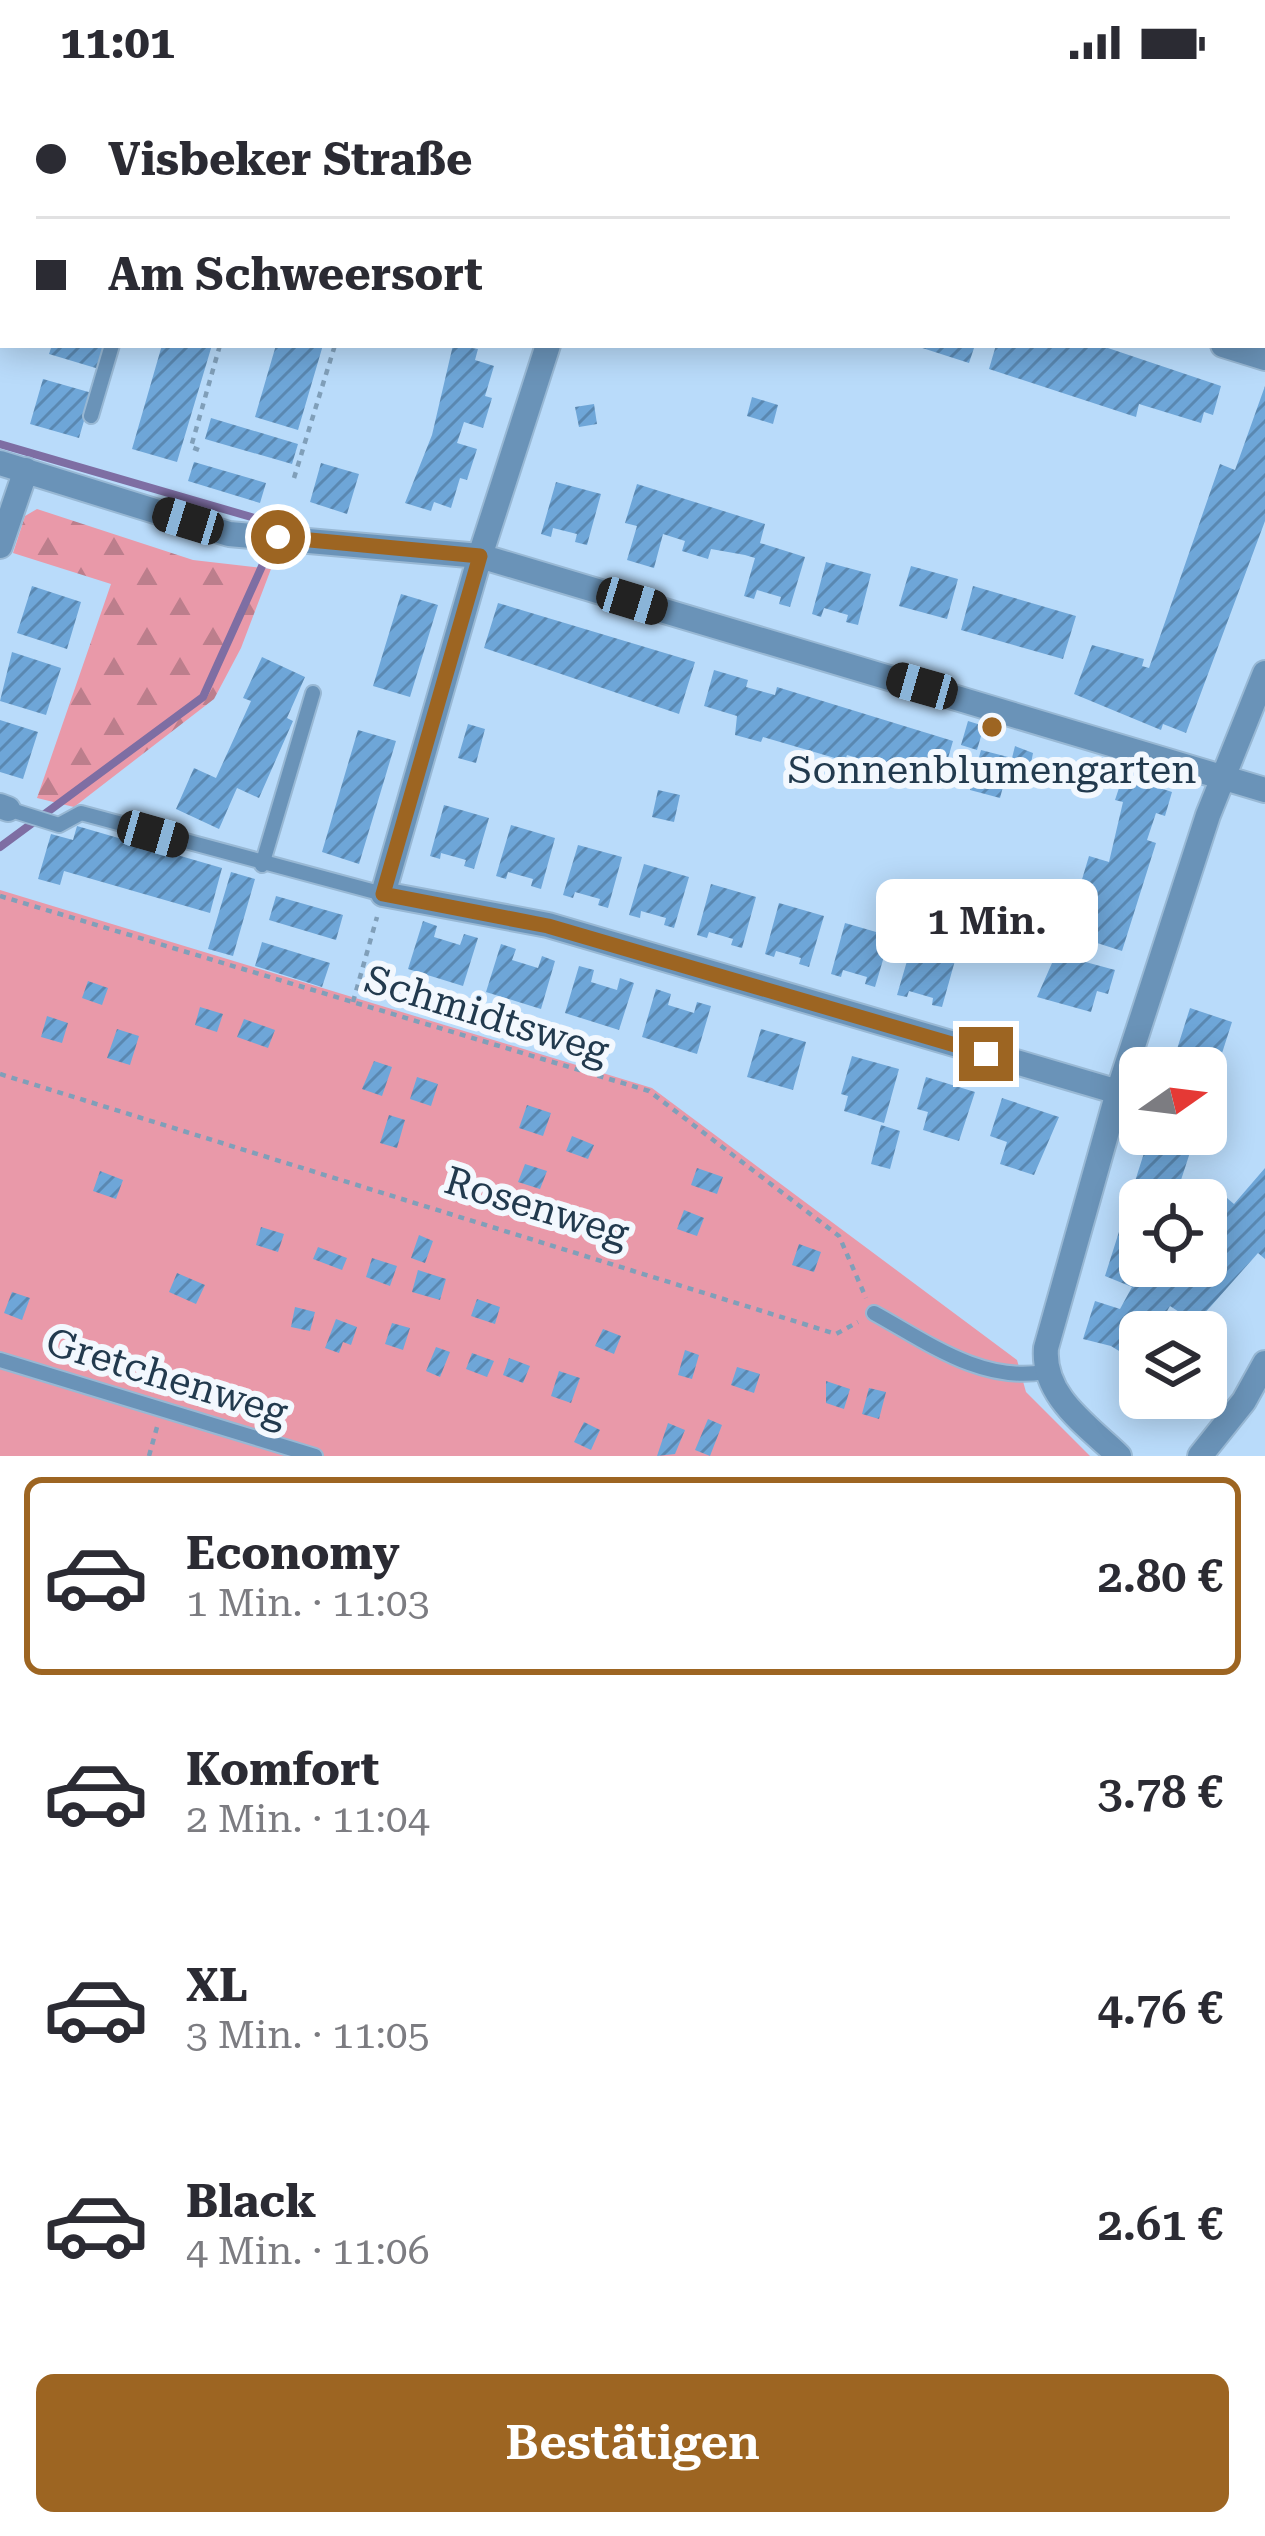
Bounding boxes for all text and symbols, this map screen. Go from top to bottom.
text: 11:01 [60,16,175,69]
text: Visbeker Straße [108,133,473,186]
text: Am Schweersort [108,248,483,301]
car [148,493,228,549]
route start [251,510,305,564]
car [592,573,672,629]
car [882,659,962,713]
marker: Sonnenblumengarten [979,714,1005,740]
place label: Sonnenblumengarten [788,747,1196,793]
car [113,807,193,861]
callout: 1 Min. [875,880,1097,964]
text: 1 Min. [927,898,1047,944]
street label: Schmidtsweg [359,956,614,1074]
route end [959,1027,1013,1081]
north arrow [1119,1047,1227,1155]
map controls [1119,1047,1227,1419]
street label: Rosenweg [439,1157,634,1257]
button: locate [1119,1179,1227,1287]
button: layers [1119,1311,1227,1419]
street label: Gretchenweg [41,1318,293,1435]
icon: car [42,1522,150,1630]
text: Economy [186,1527,400,1580]
text: 2.80 € [1098,1550,1223,1603]
text: 1 Min. · 11:03 [186,1580,429,1626]
icon: car [42,1738,150,1846]
text: Komfort [186,1743,379,1796]
text: 3.78 € [1098,1766,1223,1819]
text: 2 Min. · 11:04 [186,1796,429,1842]
icon: car [42,1954,150,2062]
text: XL [186,1959,248,2012]
text: 4.76 € [1098,1982,1223,2035]
text: 3 Min. · 11:05 [186,2012,429,2058]
icon: car [42,2170,150,2278]
text: Black [186,2175,316,2228]
text: 2.61 € [1098,2198,1223,2251]
text: 4 Min. · 11:06 [186,2228,429,2274]
button: Bestätigen [36,2374,1229,2512]

